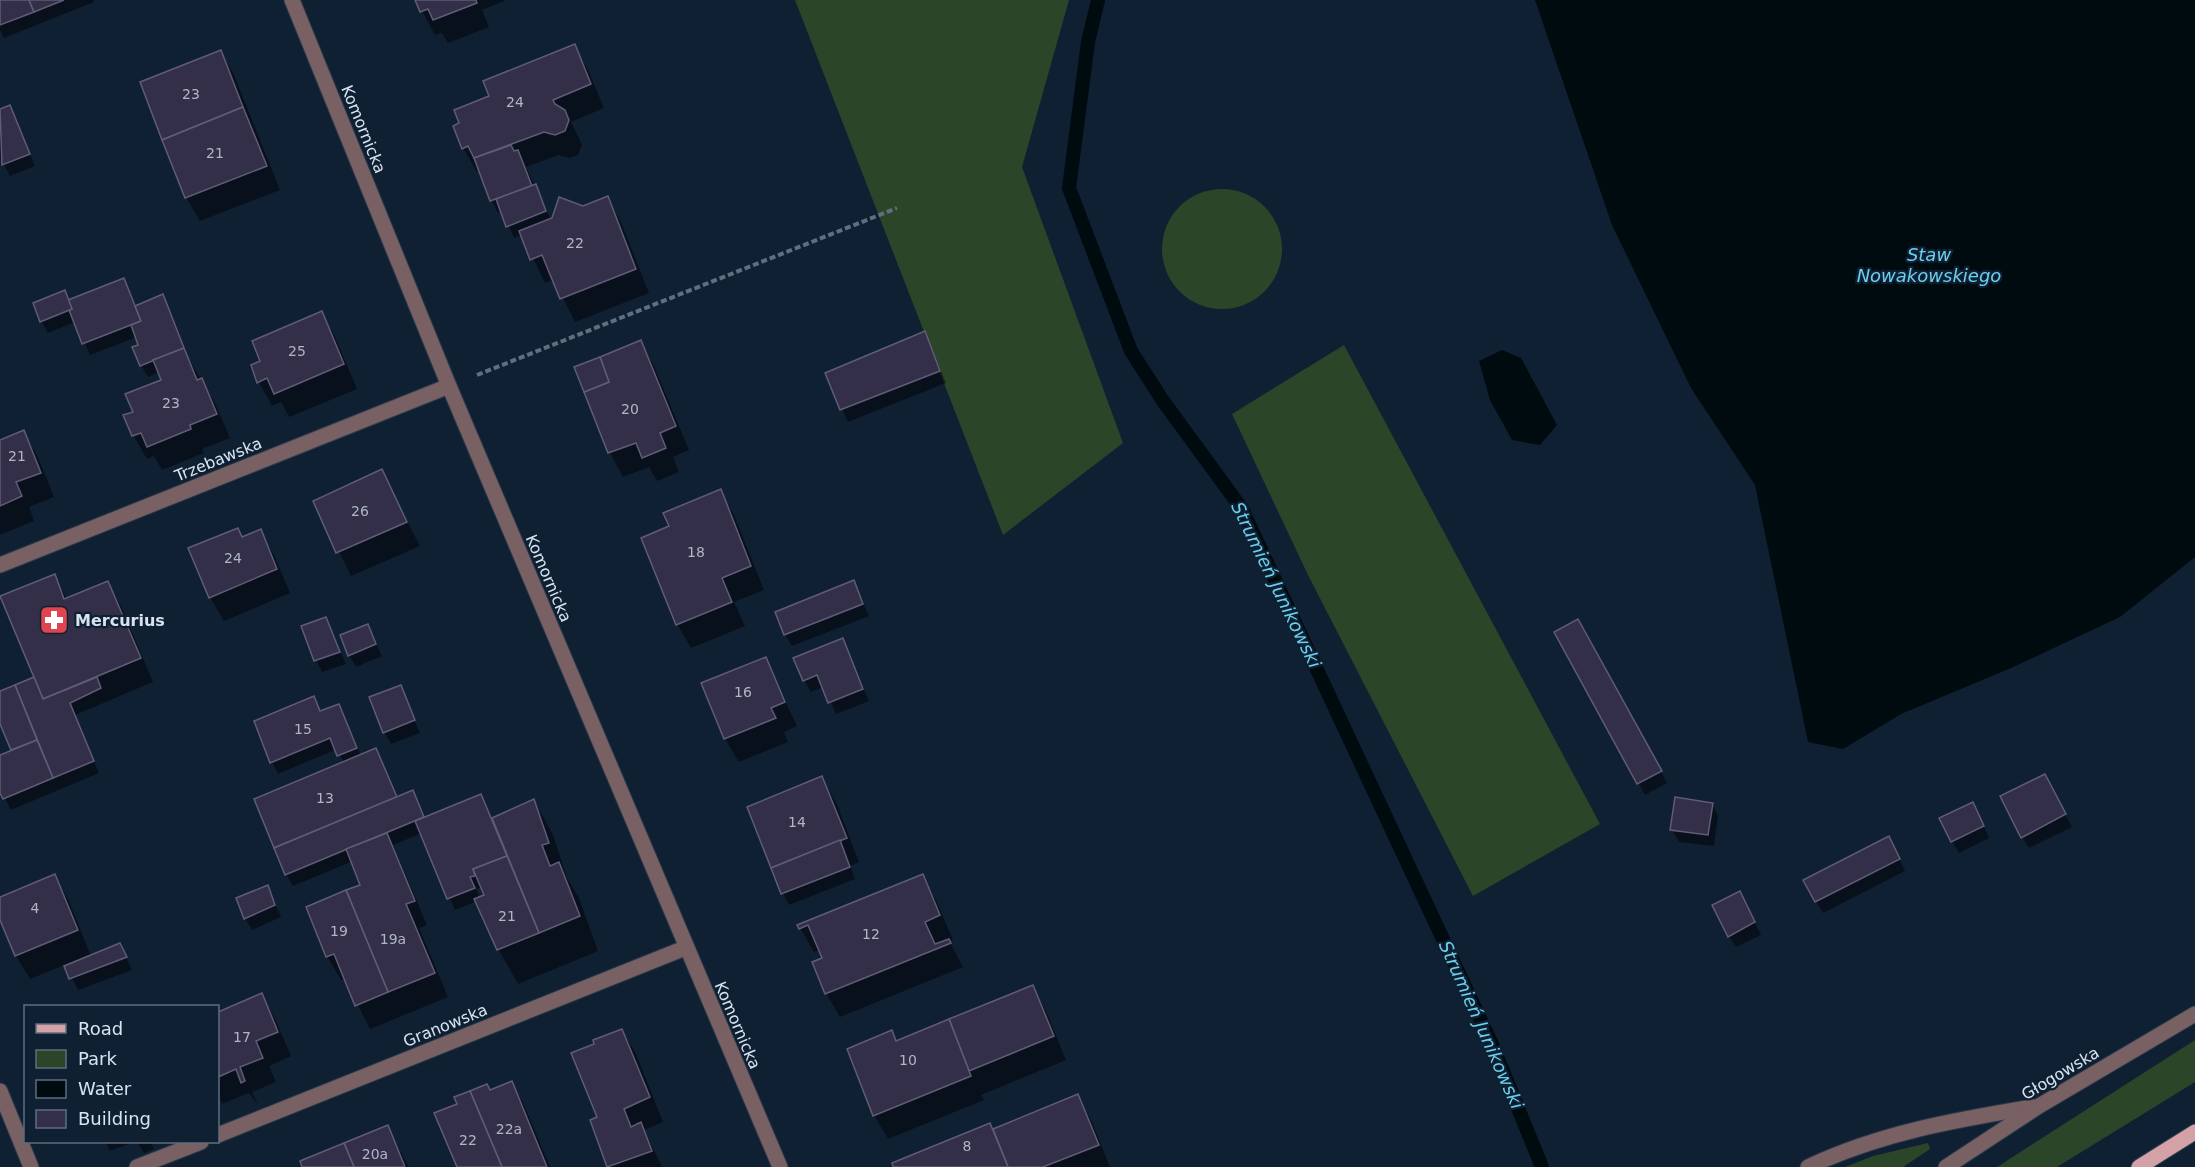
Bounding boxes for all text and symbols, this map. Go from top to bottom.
street label: Komornicka [337,82,390,176]
house number: 23 [182,86,200,102]
house number: 24 [506,94,524,110]
house number: 21 [206,145,224,161]
house number: 22 [566,235,584,251]
water label: Staw Nowakowskiego [1857,244,2001,286]
house number: 25 [288,343,306,359]
house number: 23 [162,395,180,411]
house number: 20 [621,401,639,417]
street label: Trzebawska [171,433,265,486]
house number: 21 [8,448,26,464]
water label: Strumień Junikowski [1227,498,1326,671]
house number: 26 [351,503,369,519]
street label: Komornicka [522,532,576,625]
house number: 18 [687,544,705,560]
house number: 24 [224,550,242,566]
pharmacy icon: Mercurius [38,604,70,636]
place label: Mercurius [75,611,165,630]
house number: 16 [734,684,752,700]
house number: 15 [294,721,312,737]
house number: 13 [316,790,334,806]
house number: 14 [788,814,806,830]
house number: 4 [31,900,40,916]
house number: 21 [498,908,516,924]
house number: 19 [330,923,348,939]
house number: 12 [862,926,880,942]
house number: 19a [380,931,406,947]
water label: Strumień Junikowski [1435,937,1528,1112]
street label: Komornicka [711,979,765,1072]
street label: Granowska [400,1000,490,1051]
legend [24,1005,219,1143]
text: Road [78,1018,123,1039]
house number: 17 [233,1029,251,1045]
street label: Głogowska [2018,1043,2102,1104]
text: Park [78,1048,117,1069]
house number: 10 [899,1052,917,1068]
text: Water [78,1078,132,1099]
text: Building [78,1108,151,1129]
house number: 22a [496,1121,522,1137]
house number: 22 [459,1132,477,1148]
house number: 8 [963,1138,971,1154]
house number: 20a [362,1146,388,1162]

